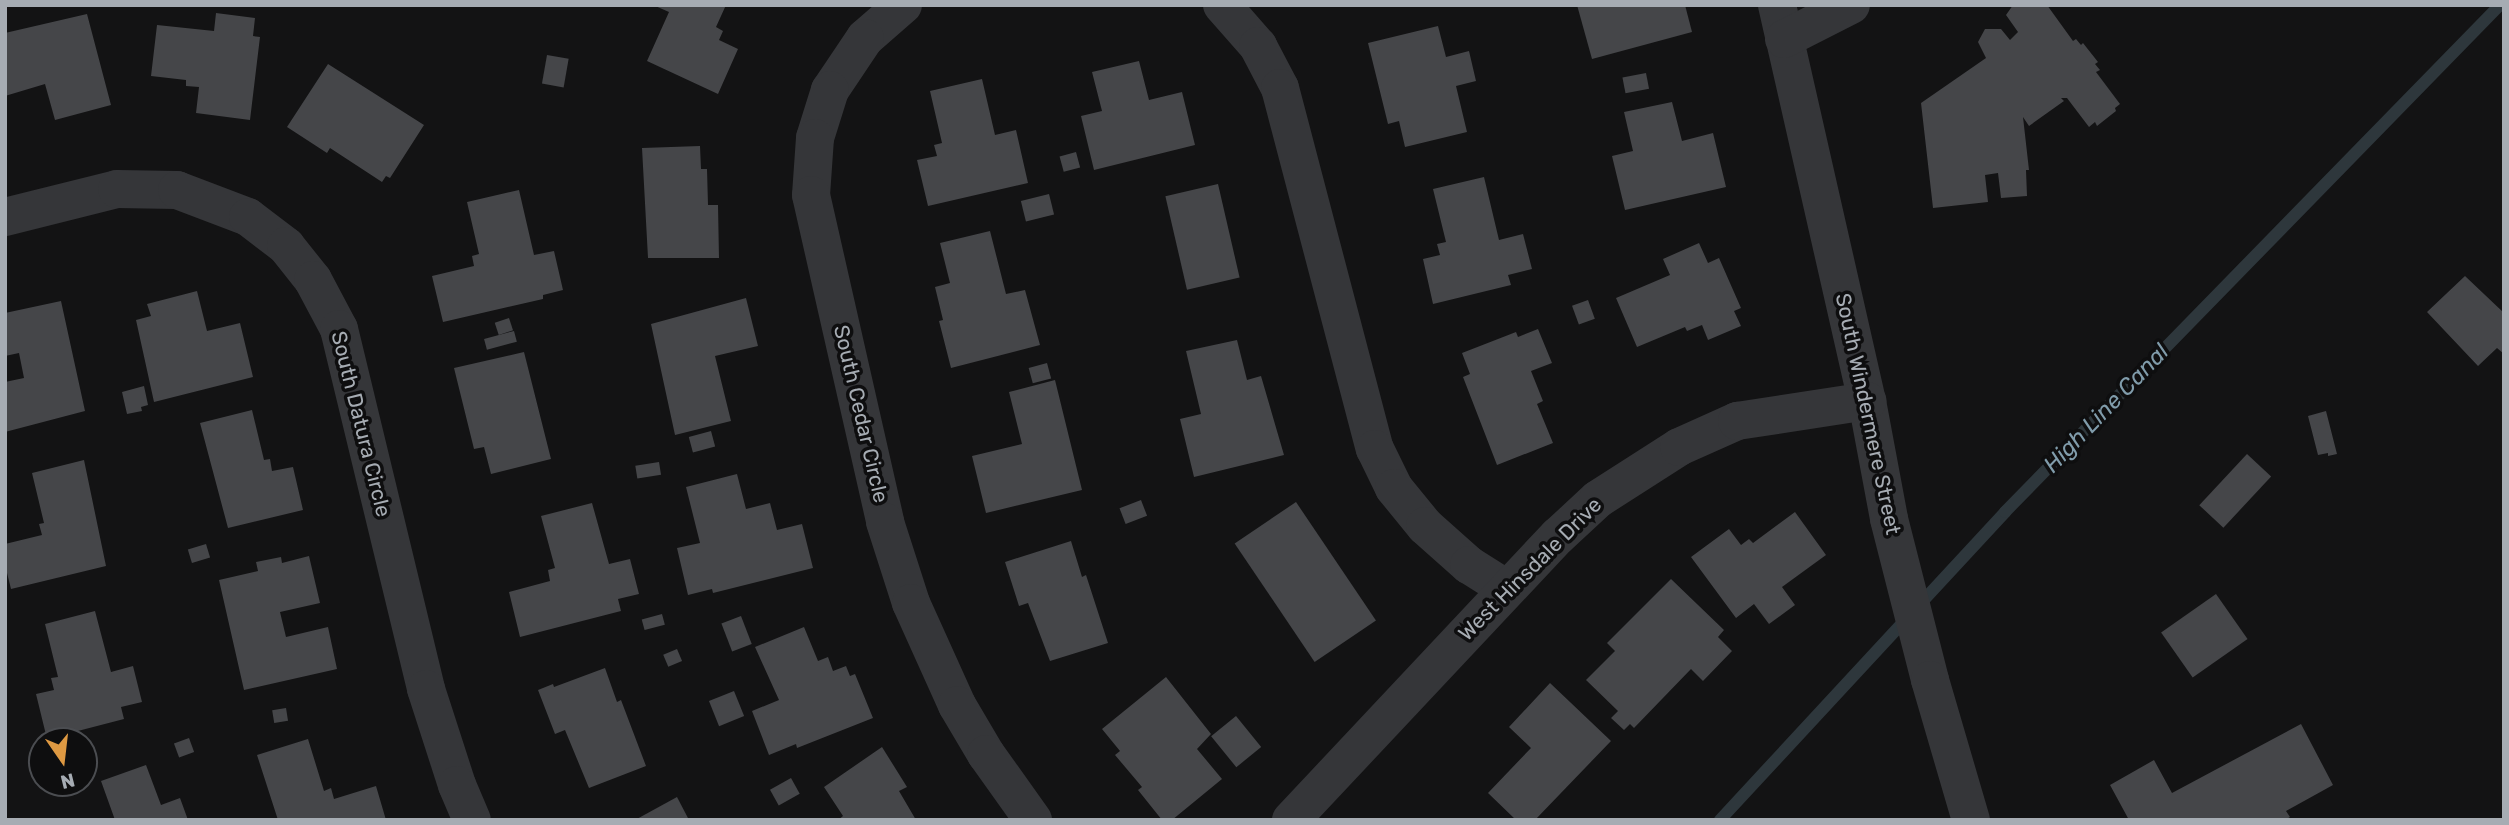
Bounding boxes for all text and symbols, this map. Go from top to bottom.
street label: South Windermere Street [1830,291,1906,537]
street label: South Cedar Circle [828,322,894,506]
street label: South Datura Circle [326,329,396,519]
water label: High Line Canal [2038,338,2174,478]
street label: West Hinsdale Drive [1453,492,1607,646]
north arrow [28,727,98,797]
text: N [58,768,77,794]

